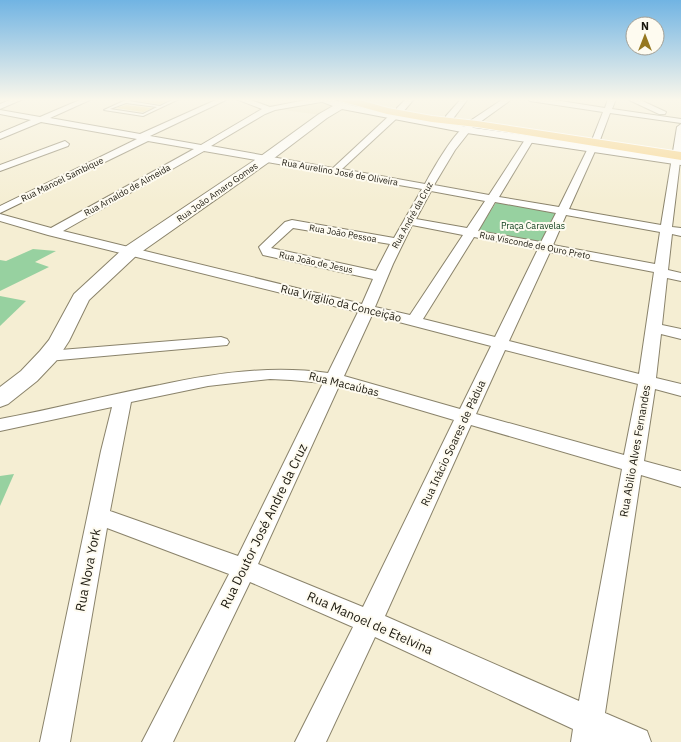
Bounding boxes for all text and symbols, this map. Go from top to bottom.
north arrow [625,16,665,56]
text: N [641,19,649,33]
street label: Rua Manoel Sambique [19,154,105,204]
street label: Rua Aurelino José de Oliveira [281,156,399,188]
street label: Rua João Amaro Gomes [174,160,260,224]
street label: Rua Arnaldo de Almeida [82,162,172,218]
street label: Rua André da Cruz [389,180,435,250]
park label: Praça Caravelas [501,220,565,231]
street label: Rua João Pessoa [308,222,378,244]
street label: Rua Visconde de Ouro Preto [479,229,591,261]
street label: Rua João de Jesus [278,249,354,275]
street label: Rua Virgilio da Conceição [279,281,403,325]
street label: Rua Macaúbas [307,369,381,399]
street label: Rua Inácio Soares de Pádua [418,378,488,508]
street label: Rua Abilio Alves Fernandes [616,384,654,518]
street label: Rua Doutor José Andre da Cruz [217,441,311,611]
street label: Rua Nova York [72,527,104,613]
street label: Rua Manoel de Etelvina [304,588,436,658]

